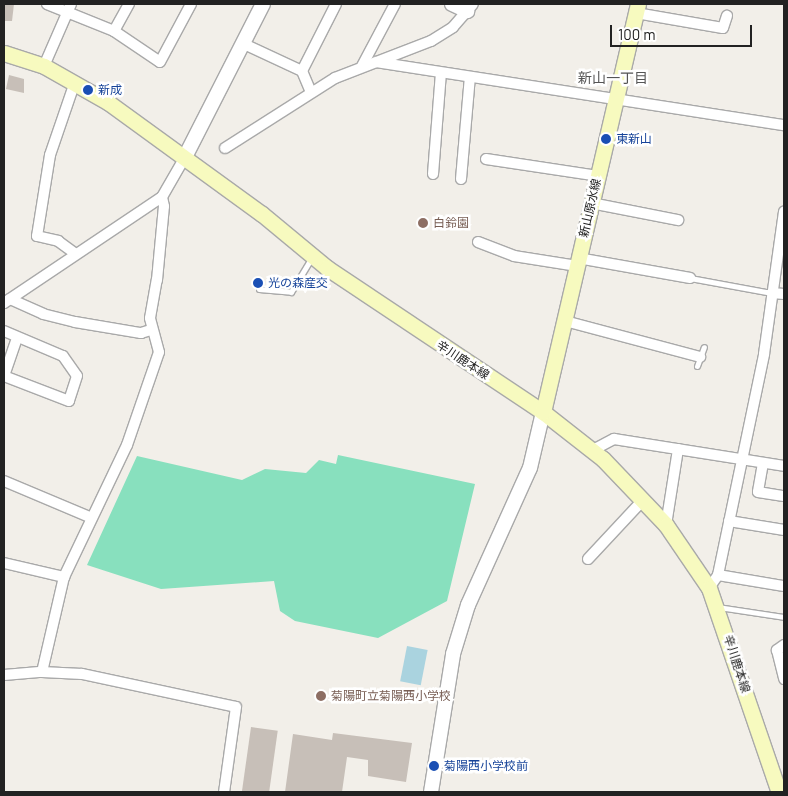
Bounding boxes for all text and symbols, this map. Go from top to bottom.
scale bar [613,15,756,47]
text: 100 m [618,25,656,43]
district label: 新山一丁目 [578,70,648,86]
place label: 新成 [98,83,122,97]
marker: 新成 [82,84,94,96]
place label: 東新山 [616,132,652,146]
marker: 東新山 [600,133,612,145]
street label: 新山原水線 [576,177,604,239]
place label: 白鈴園 [433,216,469,230]
marker: 白鈴園 [417,217,429,229]
place label: 光の森産交 [268,276,328,290]
marker: 光の森産交 [252,277,264,289]
street label: 辛川鹿本線 [434,338,492,382]
street label: 辛川鹿本線 [721,633,753,695]
place label: 菊陽町立菊陽西小学校 [331,689,451,703]
marker: 菊陽町立菊陽西小学校 [315,690,327,702]
place label: 菊陽西小学校前 [444,759,528,773]
marker: 菊陽西小学校前 [428,760,440,772]

